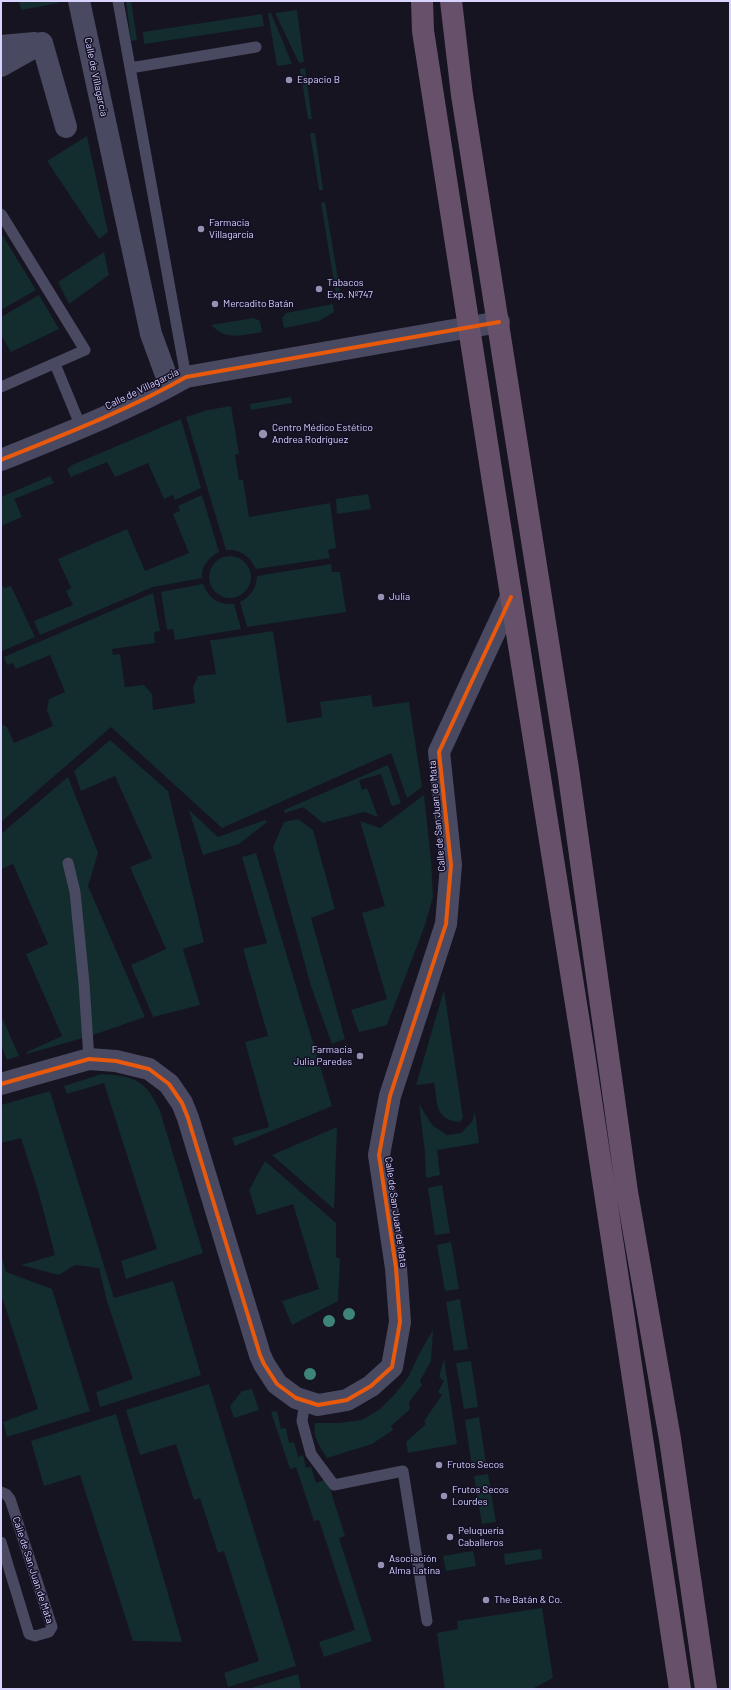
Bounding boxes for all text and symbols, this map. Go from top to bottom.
street label: Calle de Villagarcía [82,36,110,118]
place label: Espacio B [297,74,340,86]
marker: Espacio B [284,75,294,85]
place label: Farmacia Villagarcía [209,217,254,240]
marker: Farmacia Villagarcía [196,224,206,234]
place label: Tabacos Exp. Nº747 [327,277,373,300]
marker: Tabacos Exp. Nº747 [314,284,324,294]
place label: Mercadito Batán [223,298,294,310]
marker: Mercadito Batán [210,299,220,309]
street label: Calle de Villagarcía [103,366,181,412]
place label: Centro Médico Estético Andrea Rodríguez [272,422,373,446]
marker: Centro Médico Estético Andrea Rodríguez [257,428,269,440]
place label: Julia [389,591,410,603]
marker: Julia [376,592,386,602]
street label: Calle de San Juan de Mata [426,760,448,872]
place label: Farmacia Julia Paredes [293,1044,352,1068]
marker: Farmacia Julia Paredes [355,1051,365,1061]
street label: Calle de San Juan de Mata [382,1156,410,1268]
place label: Frutos Secos [447,1459,504,1471]
marker: Frutos Secos [434,1460,444,1470]
place label: Frutos Secos Lourdes [452,1484,509,1508]
marker: Frutos Secos Lourdes [439,1491,449,1501]
street label: Calle de San Juan de Mata [10,1515,56,1625]
place label: Peluquería Caballeros [458,1525,504,1548]
marker: Peluquería Caballeros [445,1532,455,1542]
place label: Asociación Alma Latina [389,1553,440,1576]
marker: Asociación Alma Latina [376,1560,386,1570]
place label: The Batán & Co. [494,1594,563,1606]
marker: The Batán & Co. [481,1595,491,1605]

